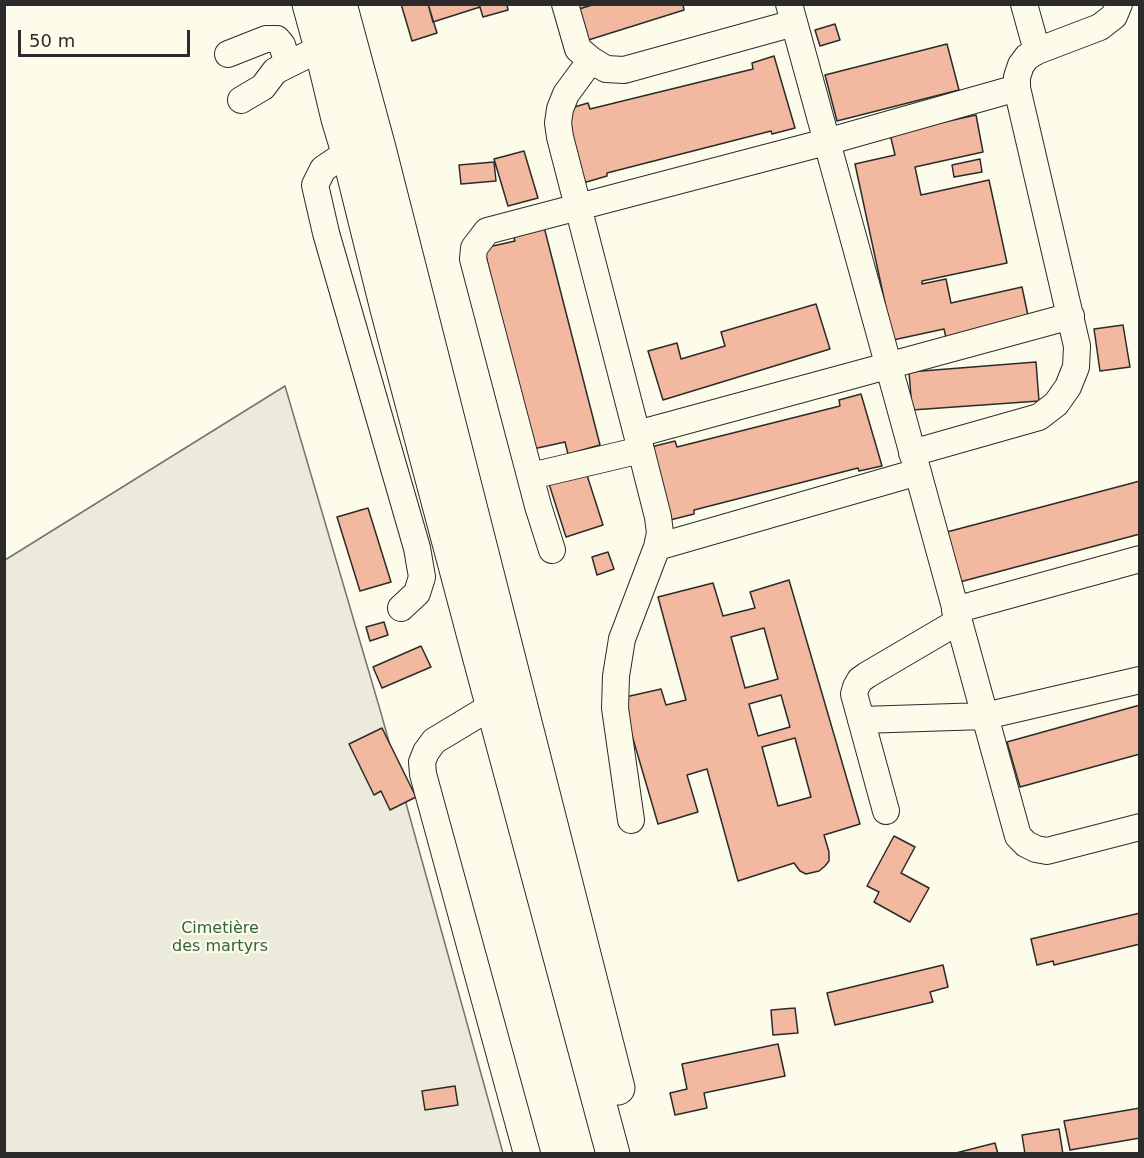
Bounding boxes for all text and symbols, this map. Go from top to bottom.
scale bar [21,18,194,56]
text: 50 m [29,30,75,51]
park label: Cimetière des martyrs [172,919,268,957]

